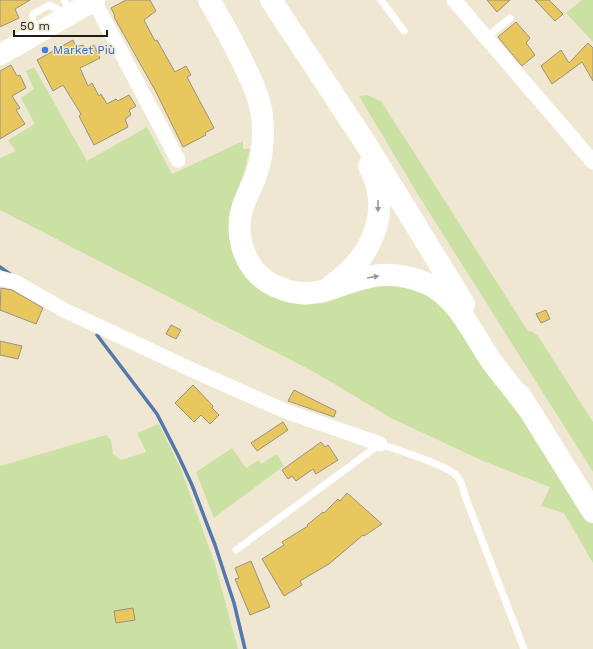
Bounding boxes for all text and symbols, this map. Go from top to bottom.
scale bar [14,12,107,38]
text: 50 m [20,19,50,33]
place label: Market Più [53,43,115,57]
marker: Market Più [40,45,50,55]
one-way arrow [375,200,381,213]
one-way arrow [367,273,379,279]

